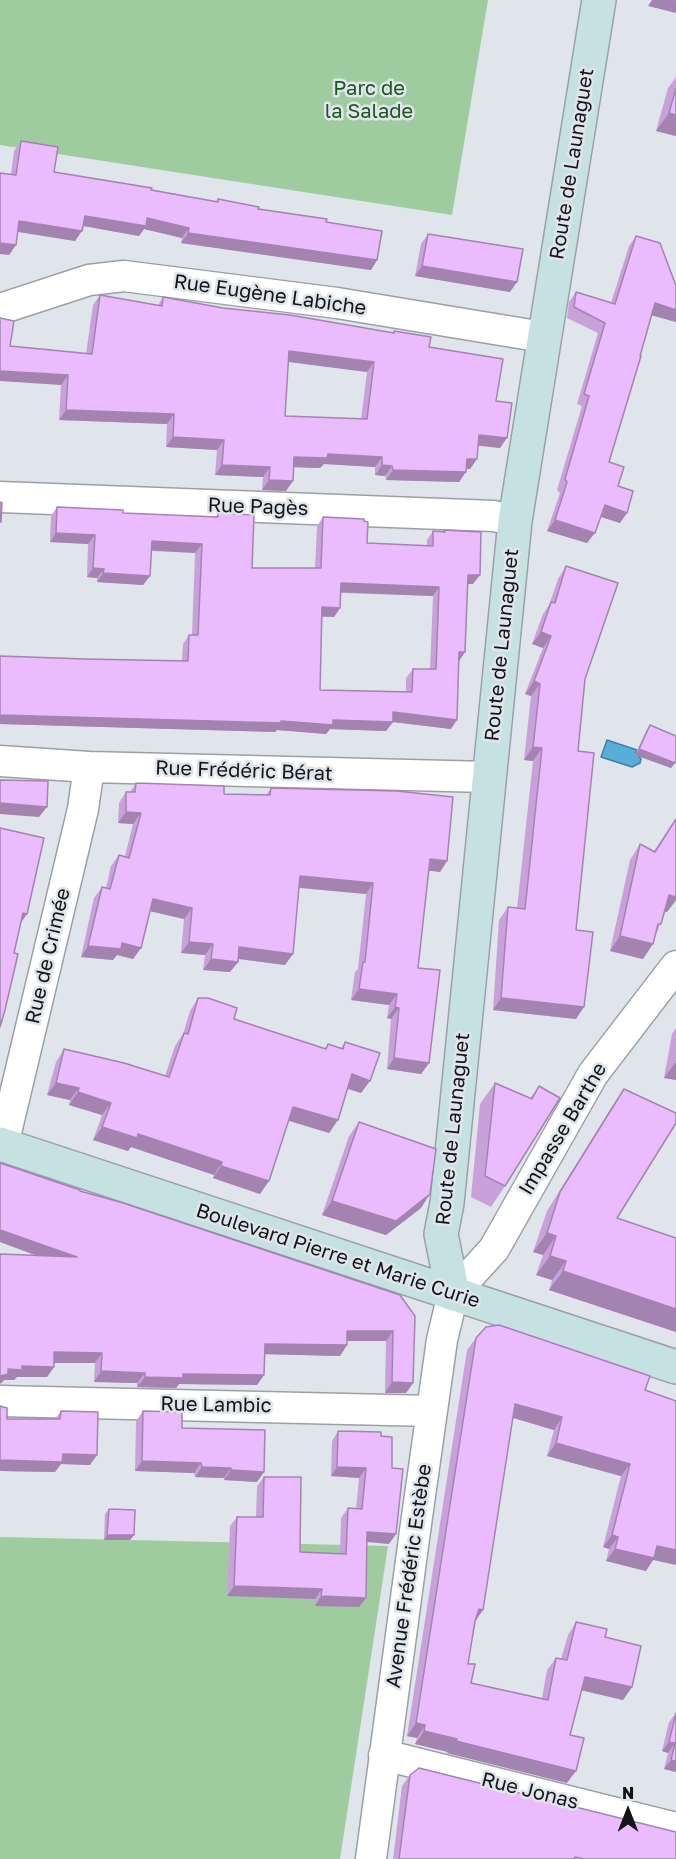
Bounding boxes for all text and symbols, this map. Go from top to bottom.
street label: Route de Launaguet [545,67,599,261]
park label: Parc de la Salade [325,77,413,124]
street label: Rue Eugène Labiche [172,270,368,320]
street label: Rue Pagès [207,493,309,521]
street label: Route de Launaguet [480,547,524,743]
street label: Rue Frédéric Bérat [155,756,333,786]
street label: Rue de Crimée [21,886,75,1026]
street label: Route de Launaguet [431,1031,475,1227]
street label: Impasse Barthe [514,1058,612,1200]
street label: Boulevard Pierre et Marie Curie [193,1199,483,1313]
street label: Rue Lambic [160,1392,272,1418]
street label: Avenue Frédéric Estèbe [381,1462,437,1690]
street label: Rue Jonas [479,1767,581,1815]
north arrow [598,1781,658,1841]
text: N [622,1783,634,1803]

